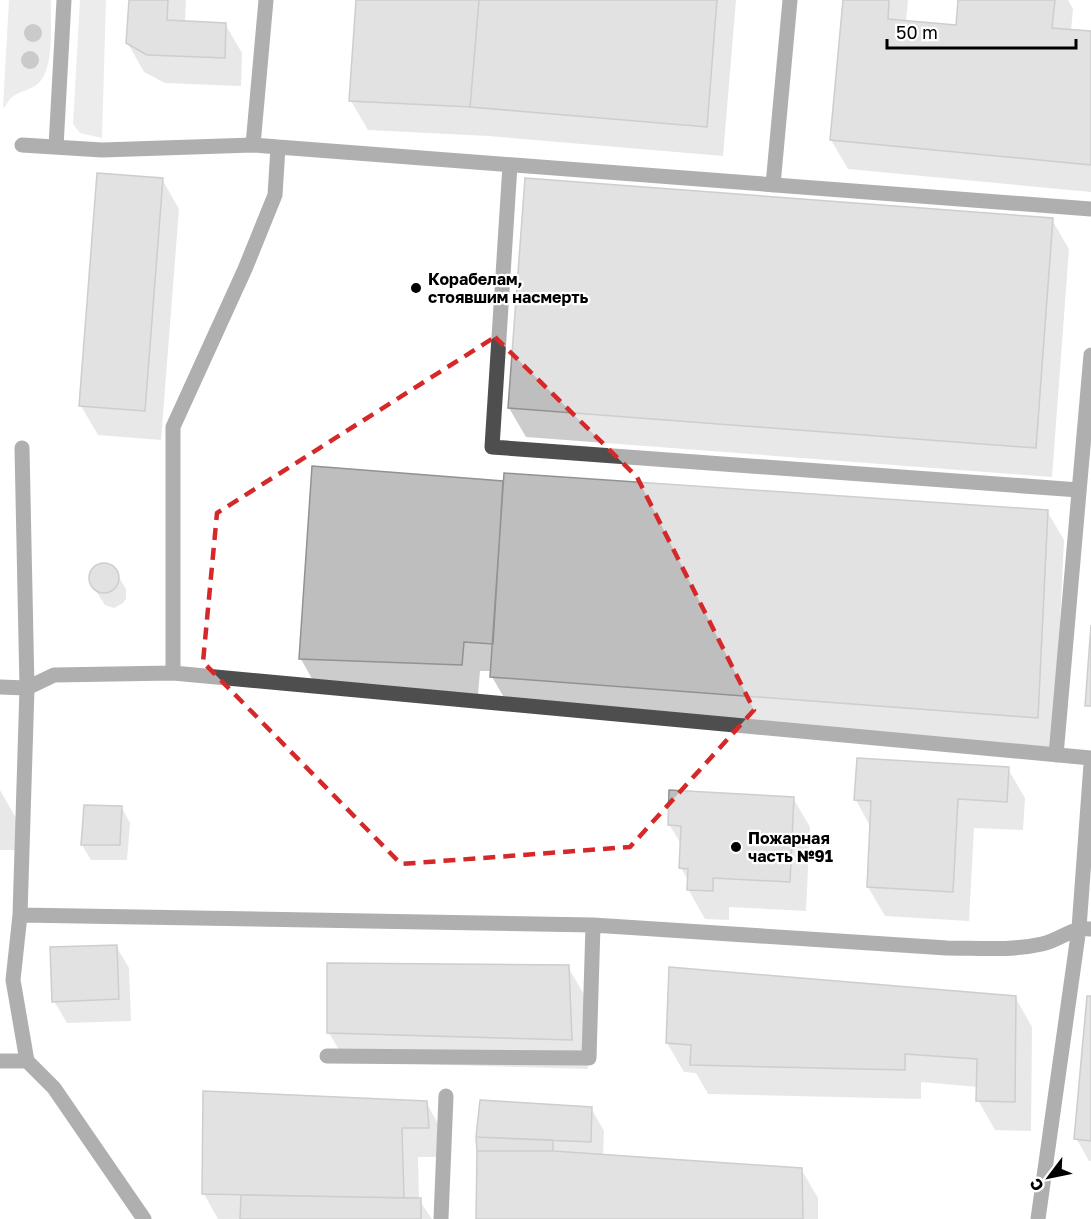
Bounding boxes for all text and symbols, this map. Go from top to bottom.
scale bar [887,12,1076,50]
text: 50 m [896,21,938,43]
place label: Корабелам, стоявшим насмерть [428,269,589,307]
marker: Корабелам, стоявшим насмерть [409,281,423,295]
place label: Пожарная часть №91 [748,828,833,866]
marker: Пожарная часть №91 [729,840,743,854]
north arrow [1019,1147,1079,1207]
text: С [1025,1175,1048,1195]

